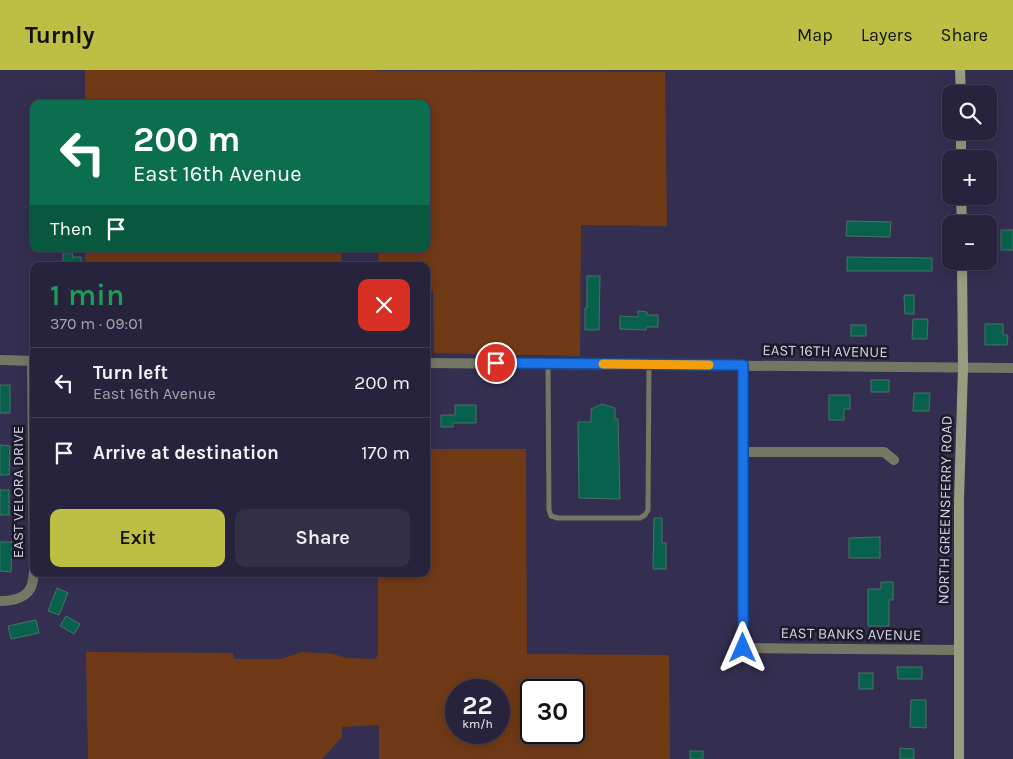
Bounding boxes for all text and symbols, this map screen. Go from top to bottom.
text: Turnly [25,21,95,49]
text: Map [797,24,833,46]
text: Layers [861,24,913,46]
text: Share [941,24,988,46]
map controls [942,85,997,270]
button: search [942,85,997,140]
text: 200 m [133,119,241,160]
icon: left [50,120,115,185]
button: + [942,150,997,205]
text: East 16th Avenue [133,161,302,187]
icon: arrive [102,215,130,243]
button: − [942,215,997,270]
text: Then [50,218,92,240]
text: 1 min [50,277,124,313]
button: close [358,279,410,331]
text: 370 m · 09:01 [50,314,143,333]
street label: EAST 16TH AVENUE [762,341,888,361]
pin [475,342,517,384]
icon: arrive [482,349,510,377]
text: Turn left [93,362,168,384]
icon: left [50,369,78,397]
text: 200 m [354,372,410,394]
text: East 16th Avenue [93,384,216,403]
street label: NORTH GREENSFERRY ROAD [934,415,956,605]
street label: EAST VELORA DRIVE [9,426,27,558]
icon: arrive [50,439,78,467]
text: Arrive at destination [93,442,279,464]
text: 170 m [361,442,410,464]
button: Exit [50,509,225,567]
button: Share [235,509,410,567]
position arrow [716,621,768,673]
street label: EAST BANKS AVENUE [781,624,921,644]
speed limit sign: 30 [520,679,585,744]
text: 22 [462,691,493,720]
text: km/h [462,717,493,731]

